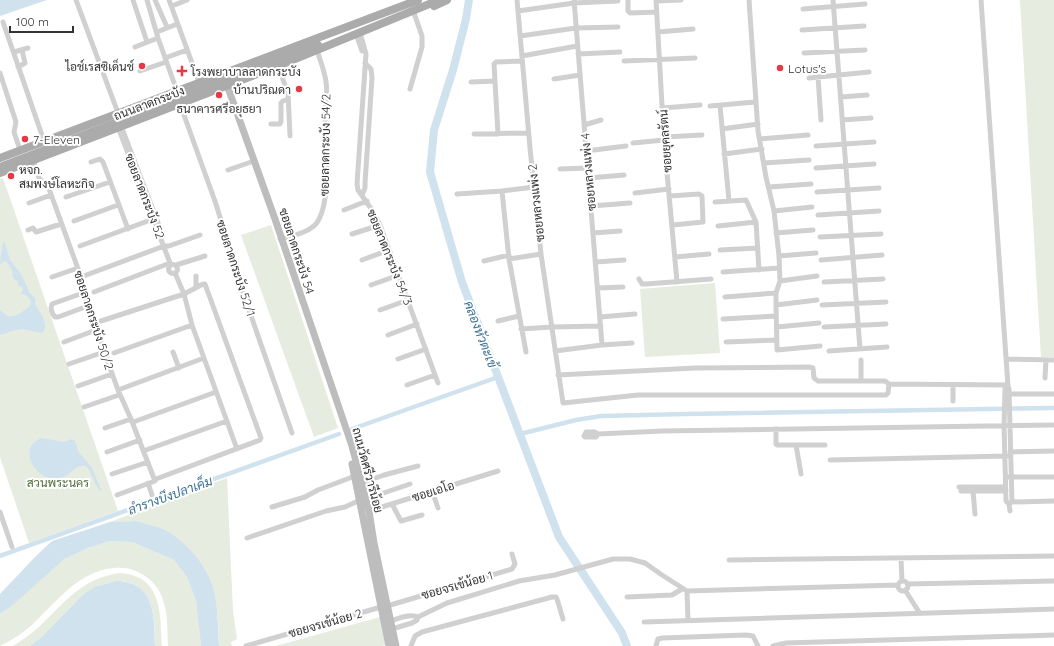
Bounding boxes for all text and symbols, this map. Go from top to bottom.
scale bar [10,8,73,34]
text: 100 m [16,14,49,29]
place label: ไอช์เรสซิเด็นช์ [64,58,134,74]
marker: ไอช์เรสซิเด็นช์ [137,61,147,71]
place label: Lotus's [788,61,826,76]
marker: Lotus's [775,63,785,73]
place label: โรงพยาบาลลาดกระบัง [190,64,301,79]
marker: โรงพยาบาลลาดกระบัง [176,65,188,77]
place label: บ้านปริณดา [233,82,291,97]
street label: ถนนลาดกระบัง [112,83,186,123]
marker: บ้านปริณดา [294,84,304,94]
marker: ธนาคารศรีอยุธยา [214,90,224,100]
street label: ซอยลาดกระบัง 54/2 [317,93,333,196]
place label: ธนาคารศรีอยุธยา [177,101,261,118]
street label: ซอยยุคลรัตน์ [655,109,677,173]
place label: 7-Eleven [33,132,80,147]
street label: ซอยหลวงแพ่ง 4 [577,132,599,212]
marker: 7-Eleven [20,134,30,144]
street label: ซอยลาดกระบัง 52 [122,151,168,241]
place label: หจก. สมพงษ์โลหะกิจ [19,162,95,191]
street label: ซอยหลวงแพ่ง 2 [524,163,548,243]
marker: หจก. สมพงษ์โลหะกิจ [6,171,16,181]
street label: ซอยลาดกระบัง 54 [276,206,318,296]
street label: ซอยลาดกระบัง 54/3 [364,207,416,307]
street label: ซอยลาดกระบัง 52/1 [213,218,259,318]
street label: ซอยลาดกระบัง 50/2 [71,269,117,372]
water label: คลองหัวตะเข้ [461,298,502,372]
street label: ถนนวัดศรีวารีน้อย [349,426,387,514]
water label: ลำรางบึงปลาเค็ม [125,471,214,518]
park label: สวนพระนคร [27,475,89,490]
street label: ซอยเอโอ [410,477,456,505]
street label: ซอยจรเข้น้อย 1 [419,568,495,602]
street label: ซอยจรเข้น้อย 2 [286,605,364,641]

